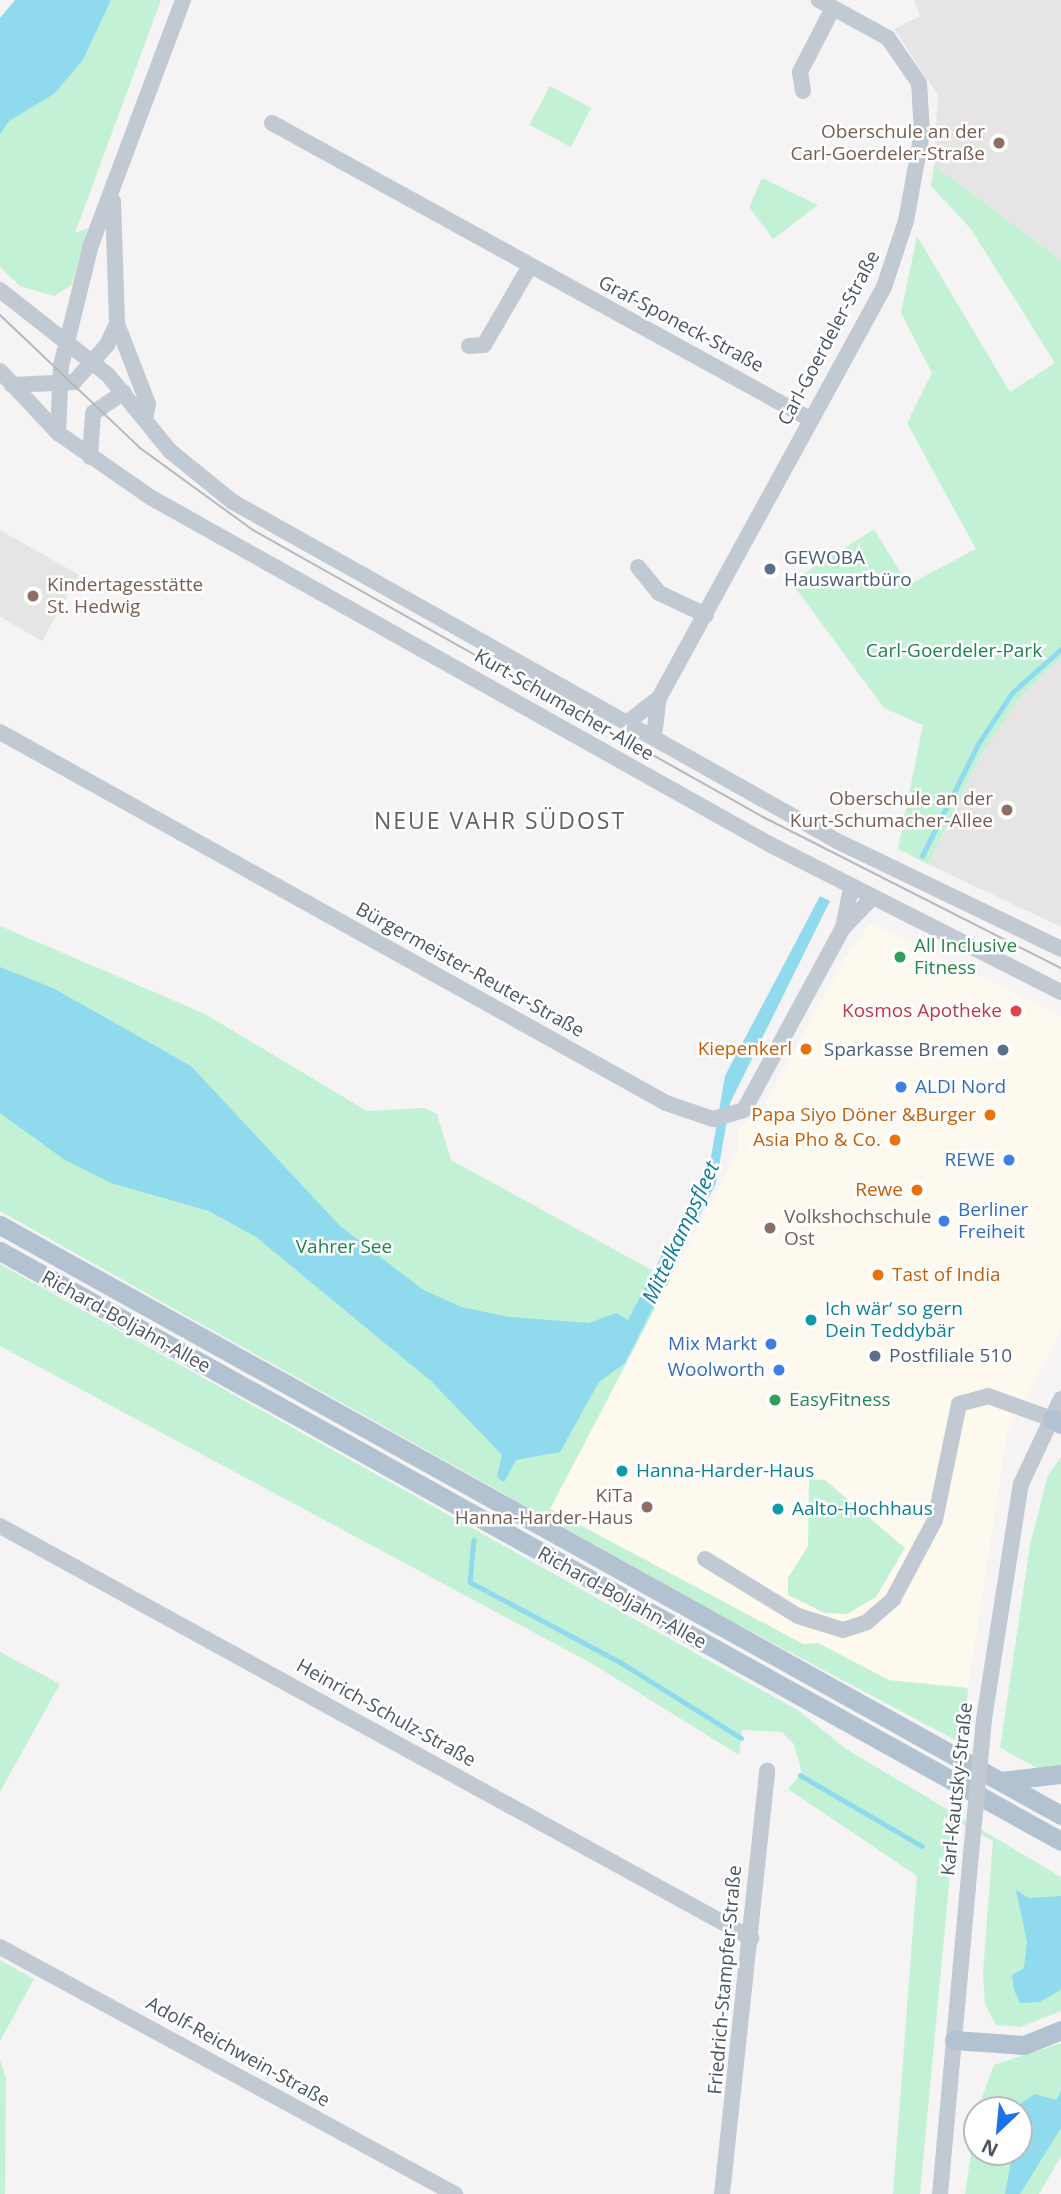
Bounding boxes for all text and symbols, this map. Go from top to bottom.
place label: Oberschule an der Carl-Goerdeler-Straße [790,121,985,165]
marker: Oberschule an der Carl-Goerdeler-Straße [991,135,1007,151]
street label: Carl-Goerdeler-Straße [773,247,885,429]
street label: Graf-Sponeck-Straße [595,271,767,377]
place label: GEWOBA Hauswartbüro [784,547,912,591]
marker: GEWOBA Hauswartbüro [762,561,778,577]
place label: Kindertagesstätte St. Hedwig [47,574,203,618]
marker: Kindertagesstätte St. Hedwig [25,588,41,604]
park label: Carl-Goerdeler-Park [866,640,1042,662]
street label: Kurt-Schumacher-Allee [470,644,658,766]
place label: Oberschule an der Kurt-Schumacher-Allee [790,788,993,832]
marker: Oberschule an der Kurt-Schumacher-Allee [999,802,1015,818]
district label: NEUE VAHR SÜDOST [376,806,624,834]
street label: Bürgermeister-Reuter-Straße [352,898,588,1042]
place label: All Inclusive Fitness [914,935,1017,979]
marker: All Inclusive Fitness [892,949,908,965]
place label: Kosmos Apotheke [842,1000,1002,1022]
marker: Kosmos Apotheke [1008,1003,1024,1019]
place label: Kiepenkerl [698,1038,792,1060]
place label: Sparkasse Bremen [824,1039,989,1061]
marker: Kiepenkerl [798,1041,814,1057]
marker: Sparkasse Bremen [995,1042,1011,1058]
place label: ALDI Nord [915,1076,1006,1098]
marker: ALDI Nord [893,1079,909,1095]
place label: Papa Siyo Döner &Burger [751,1104,976,1126]
marker: Papa Siyo Döner &Burger [982,1107,998,1123]
place label: Asia Pho & Co. [753,1129,881,1151]
marker: Asia Pho & Co. [887,1132,903,1148]
place label: REWE [945,1149,995,1171]
marker: REWE [1001,1152,1017,1168]
water label: Mittelkampsfleet [636,1157,724,1307]
place label: Rewe [855,1179,903,1201]
marker: Rewe [909,1182,925,1198]
place label: Berliner Freiheit [958,1199,1028,1243]
place label: Volkshochschule Ost [784,1206,931,1250]
marker: Berliner Freiheit [936,1213,952,1229]
marker: Volkshochschule Ost [762,1220,778,1236]
park label: Vahrer See [296,1236,392,1258]
place label: Tast of India [892,1264,1000,1286]
street label: Richard-Boljahn-Allee [38,1266,214,1378]
marker: Tast of India [870,1267,886,1283]
place label: Ich wär‘ so gern Dein Teddybär [825,1298,963,1342]
marker: Ich wär‘ so gern Dein Teddybär [803,1312,819,1328]
place label: Mix Markt [668,1333,757,1355]
marker: Mix Markt [763,1336,779,1352]
place label: Postfiliale 510 [889,1345,1012,1367]
marker: Postfiliale 510 [867,1348,883,1364]
place label: Woolworth [667,1359,765,1381]
marker: Woolworth [771,1362,787,1378]
place label: EasyFitness [789,1389,890,1411]
marker: EasyFitness [767,1392,783,1408]
place label: Hanna-Harder-Haus [636,1460,814,1482]
marker: Hanna-Harder-Haus [614,1463,630,1479]
place label: KiTa Hanna-Harder-Haus [455,1485,633,1529]
place label: Aalto-Hochhaus [792,1498,933,1520]
marker: KiTa Hanna-Harder-Haus [639,1499,655,1515]
marker: Aalto-Hochhaus [770,1501,786,1517]
street label: Richard-Boljahn-Allee [534,1542,710,1654]
street label: Heinrich-Schulz-Straße [292,1654,480,1772]
street label: Karl-Kautsky-Straße [937,1701,977,1877]
street label: Friedrich-Stampfer-Straße [704,1864,746,2096]
street label: Adolf-Reichwein-Straße [142,1992,334,2112]
north arrow [963,2096,1033,2166]
text: N [977,2133,1002,2163]

